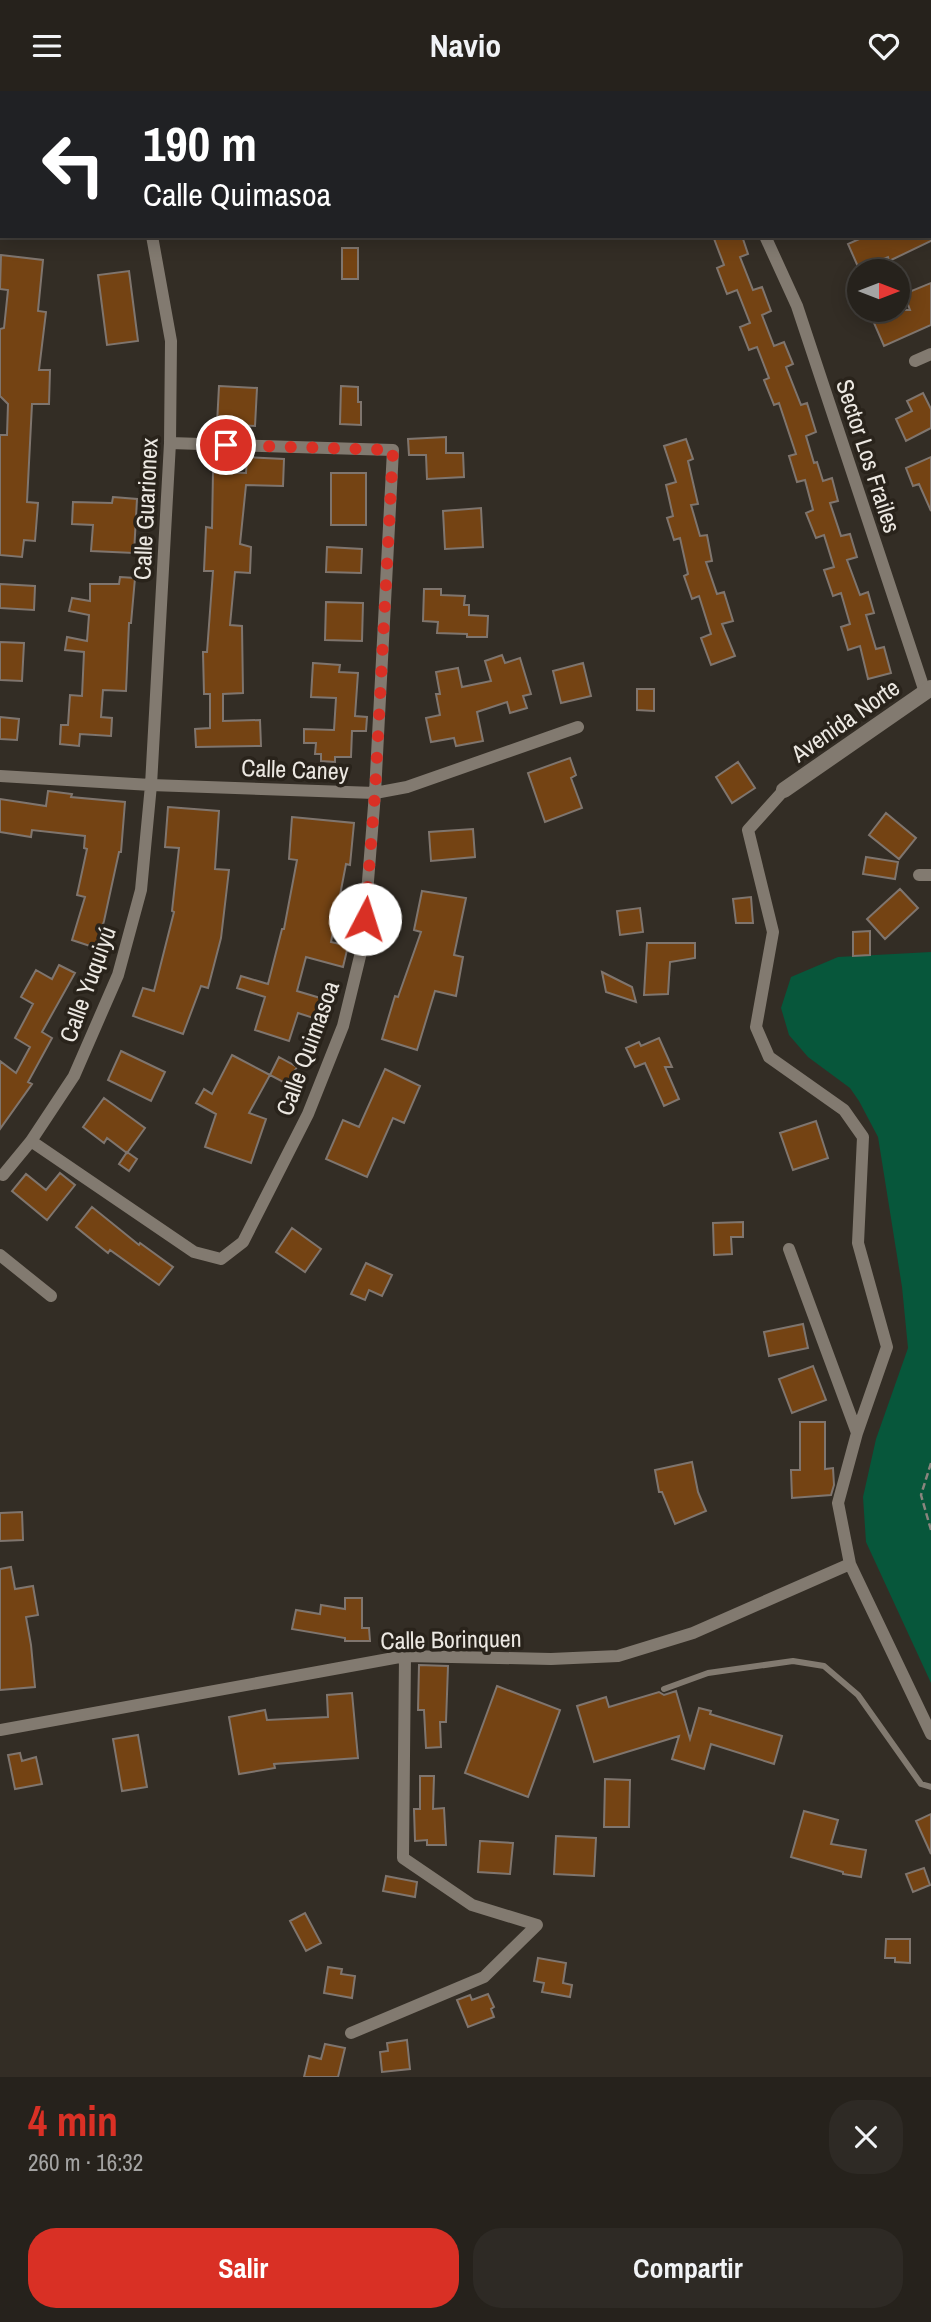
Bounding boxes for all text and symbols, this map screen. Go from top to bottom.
text: Navio [430,24,501,67]
icon: menu [28,27,66,65]
icon: heart [865,27,903,65]
text: 190 m [143,110,257,176]
icon: left [28,119,119,210]
text: Calle Quimasoa [143,173,331,216]
north arrow [847,259,910,322]
map controls [847,259,910,322]
street label: Sector Los Frailes [829,375,909,537]
pin [196,415,256,475]
icon: arrive [207,426,245,464]
street label: Calle Guarionex [125,437,165,581]
street label: Avenida Norte [784,671,906,770]
street label: Calle Caney [241,751,349,787]
position arrow [328,882,402,956]
street label: Calle Yuquiyú [51,922,123,1046]
street label: Calle Quimasoa [268,976,346,1120]
street label: Calle Borinquen [380,1622,522,1656]
text: 4 min [28,2093,118,2149]
button: close [829,2100,903,2174]
text: 260 m · 16:32 [28,2147,143,2178]
button: Salir [28,2228,459,2308]
button: Compartir [473,2228,903,2308]

